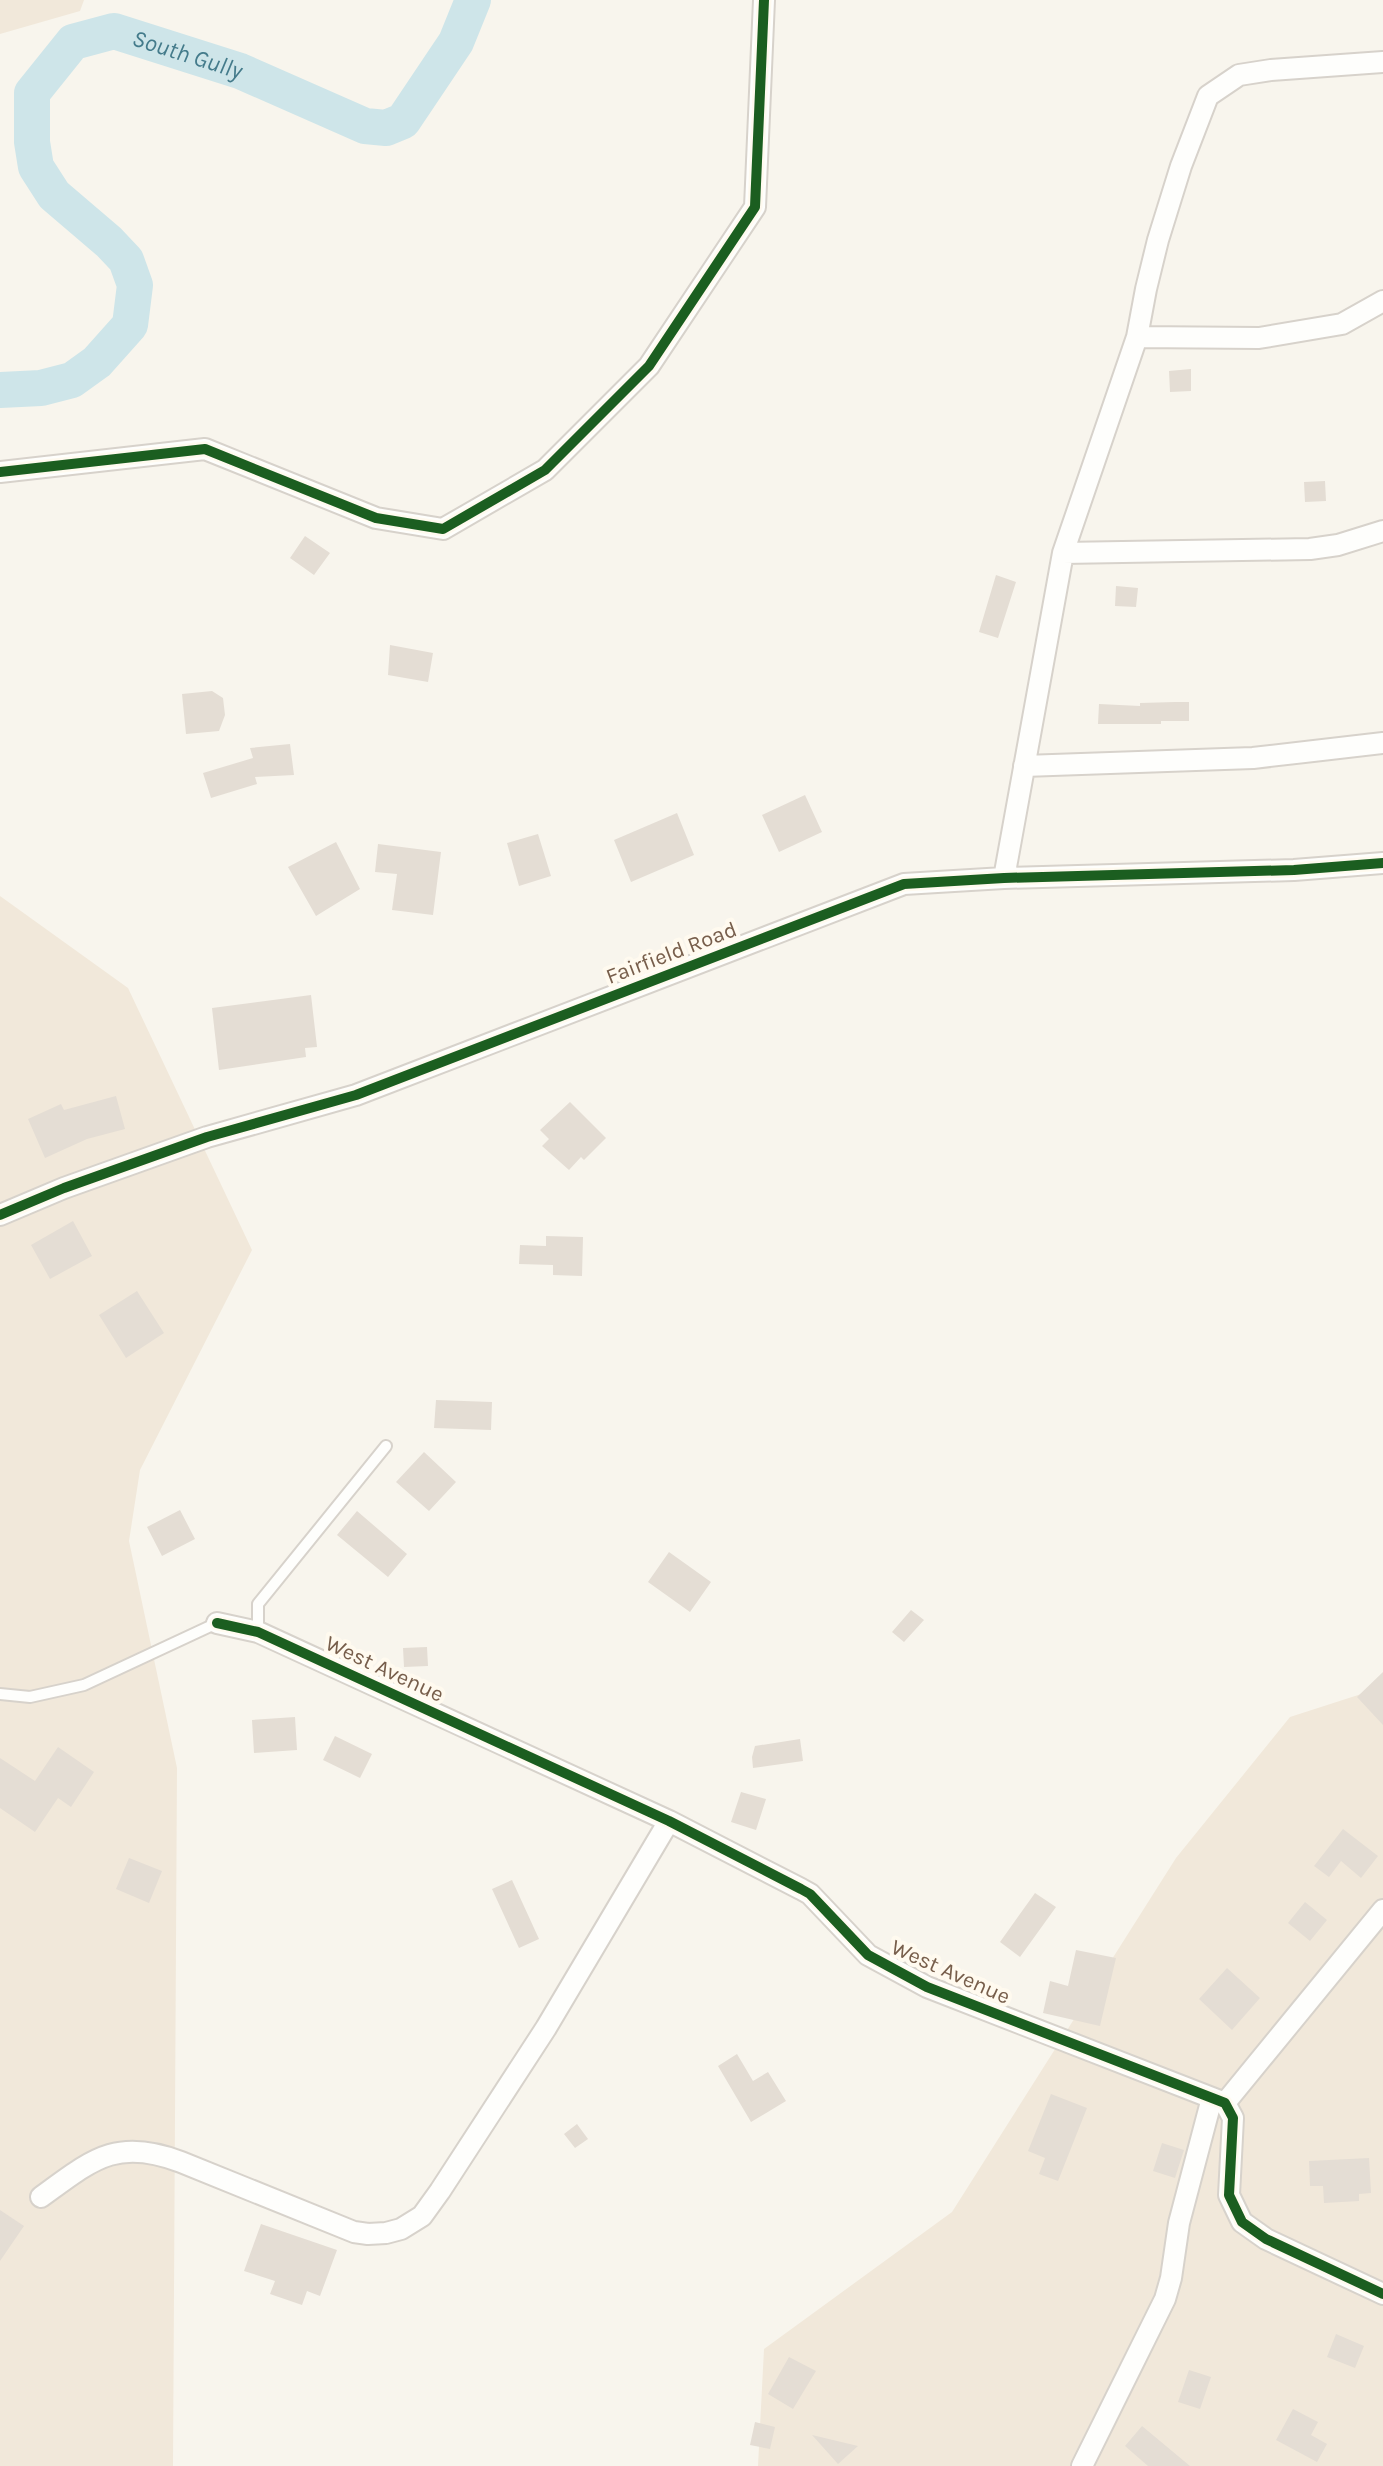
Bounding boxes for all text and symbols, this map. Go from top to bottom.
water label: South Gully [129,24,246,85]
street label: Fairfield Road [602,916,740,990]
street label: West Avenue [321,1630,448,1708]
street label: West Avenue [887,1934,1014,2010]

